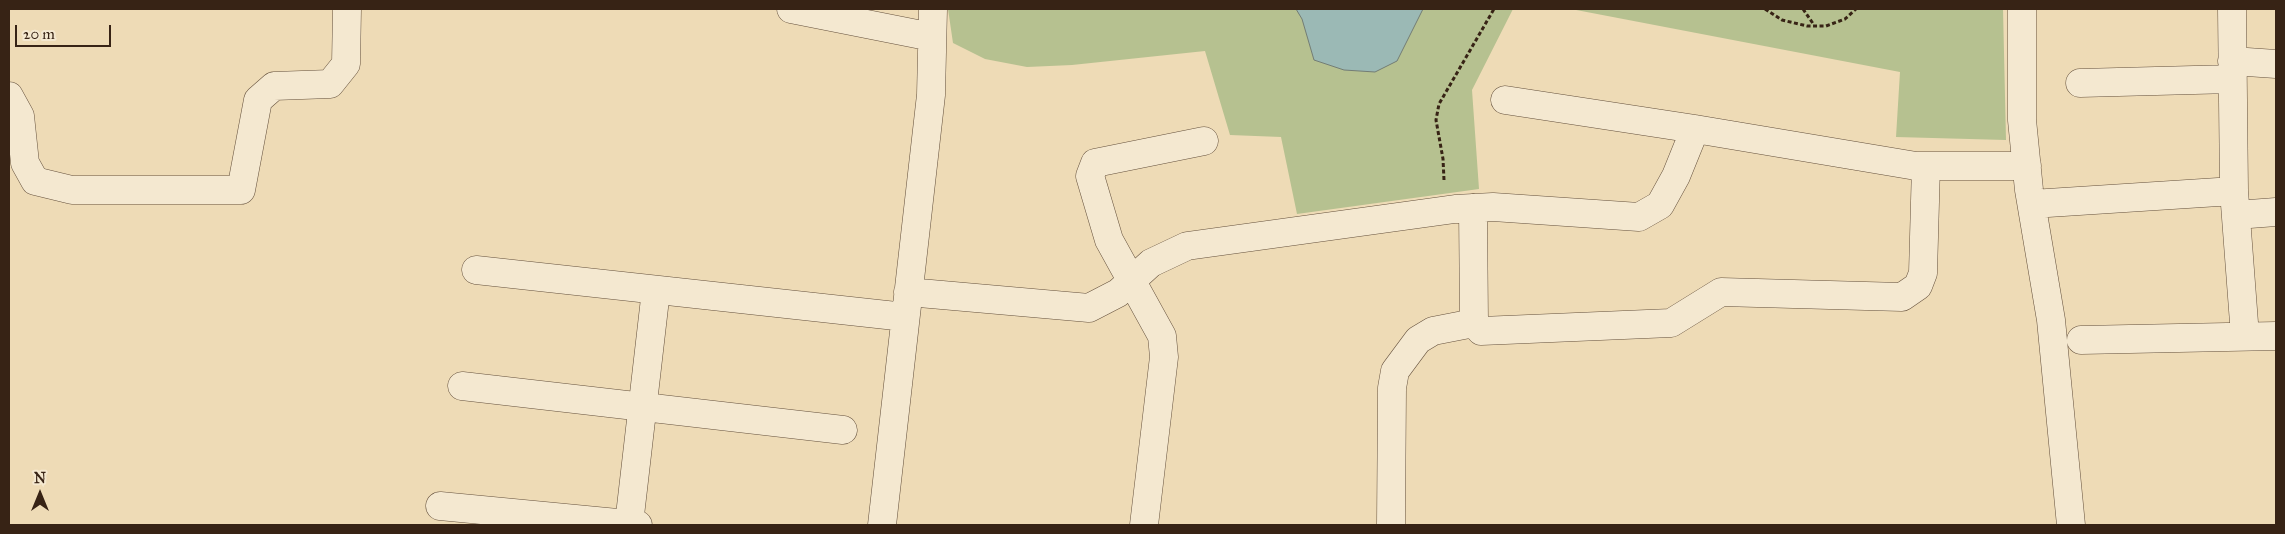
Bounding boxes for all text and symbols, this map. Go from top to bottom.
scale bar [18,15,114,47]
text: 20 m [23,25,55,43]
north arrow [15,469,65,519]
text: N [34,470,46,487]

